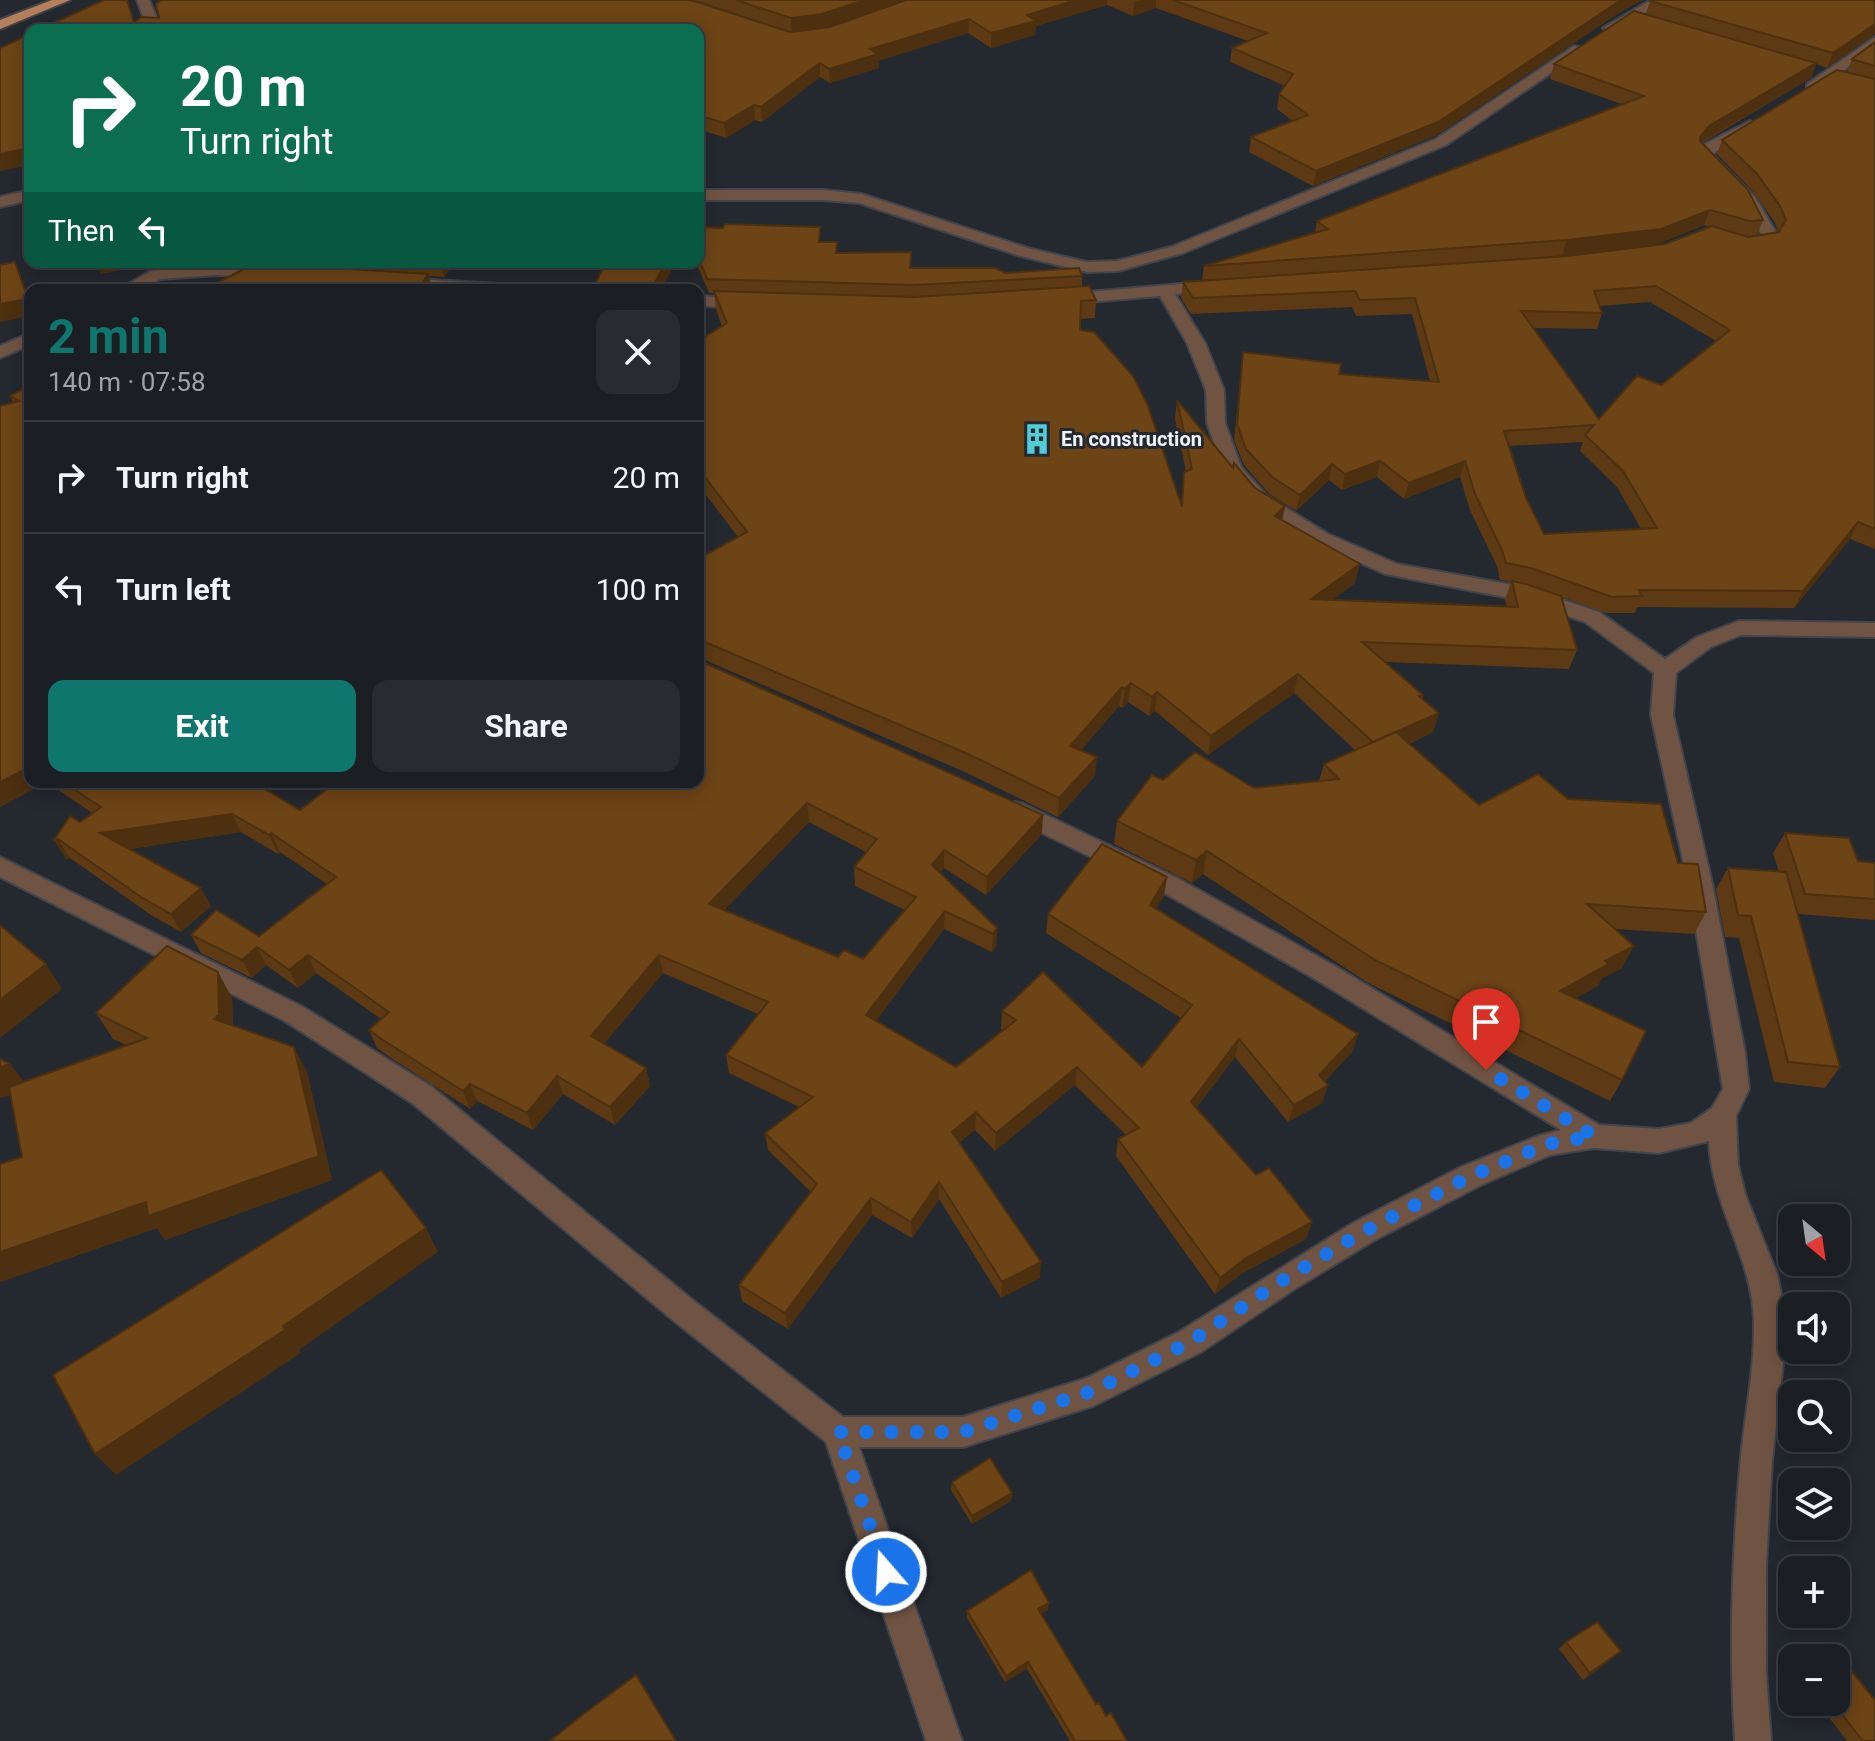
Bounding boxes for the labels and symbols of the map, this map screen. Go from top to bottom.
building icon: En construction [1020,422,1054,456]
place label: En construction [1061,427,1202,451]
pin [1452,988,1520,1070]
north arrow [1778,1204,1850,1276]
position arrow [844,1530,928,1614]

